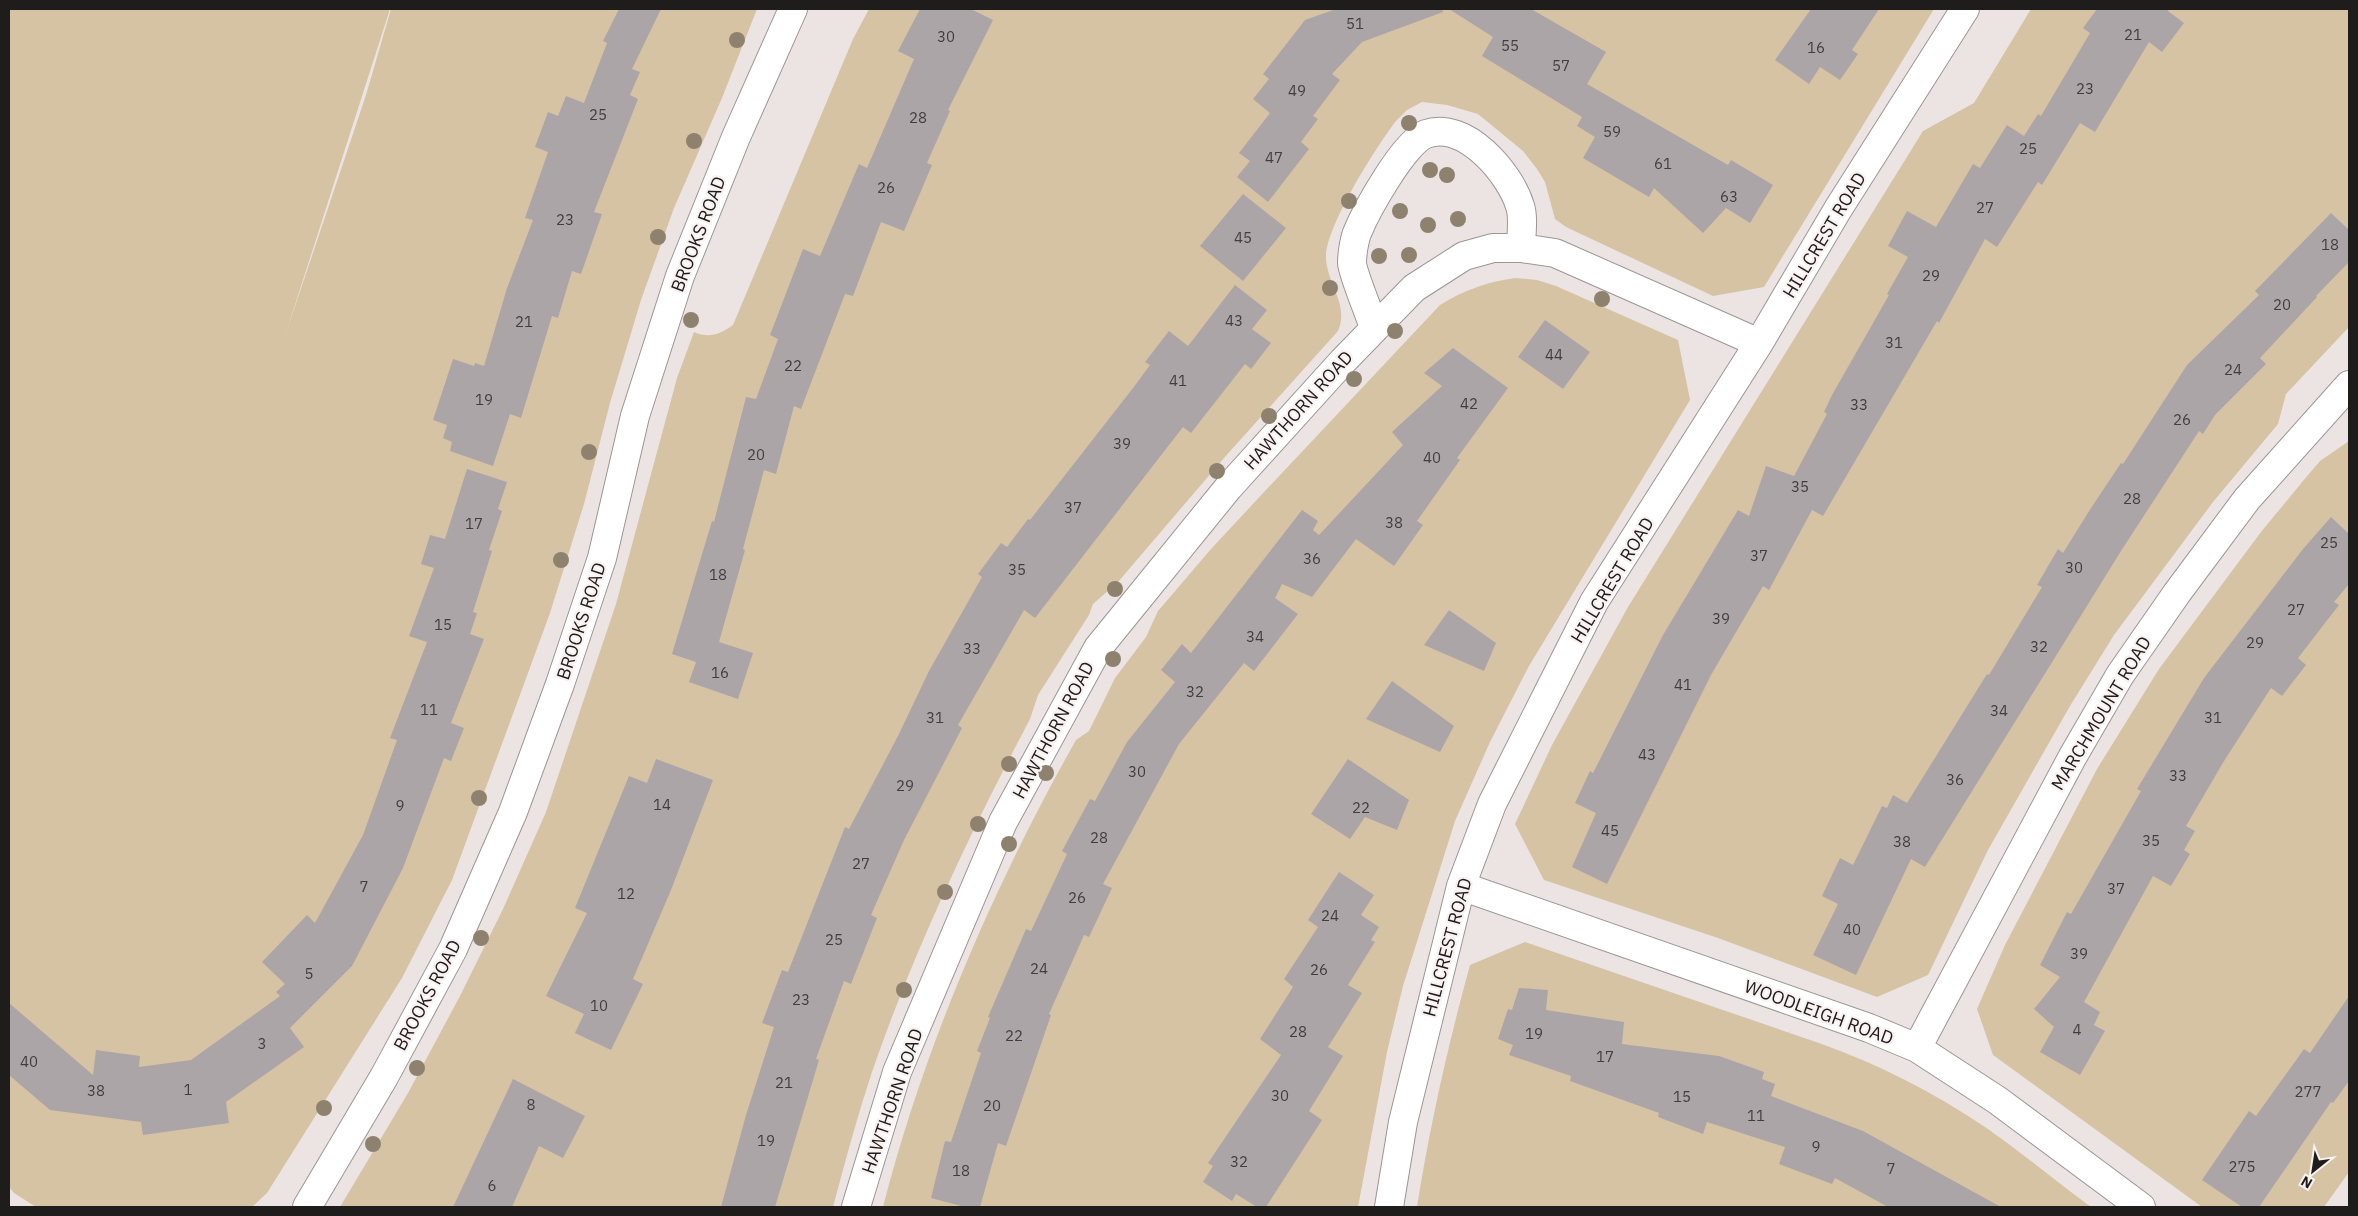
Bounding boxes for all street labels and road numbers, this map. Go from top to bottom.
street label: HILLCREST ROAD [1777,168,1871,302]
street label: BROOKS ROAD [665,173,731,295]
street label: HAWTHORN ROAD [1239,346,1357,474]
street label: HILLCREST ROAD [1565,513,1659,647]
street label: BROOKS ROAD [551,559,611,683]
street label: MARCHMOUNT ROAD [2046,632,2156,794]
street label: HAWTHORN ROAD [1007,657,1099,803]
street label: HILLCREST ROAD [1417,875,1477,1019]
street label: BROOKS ROAD [388,936,466,1054]
street label: WOODLEIGH ROAD [1741,974,1897,1050]
street label: HAWTHORN ROAD [856,1025,928,1177]

